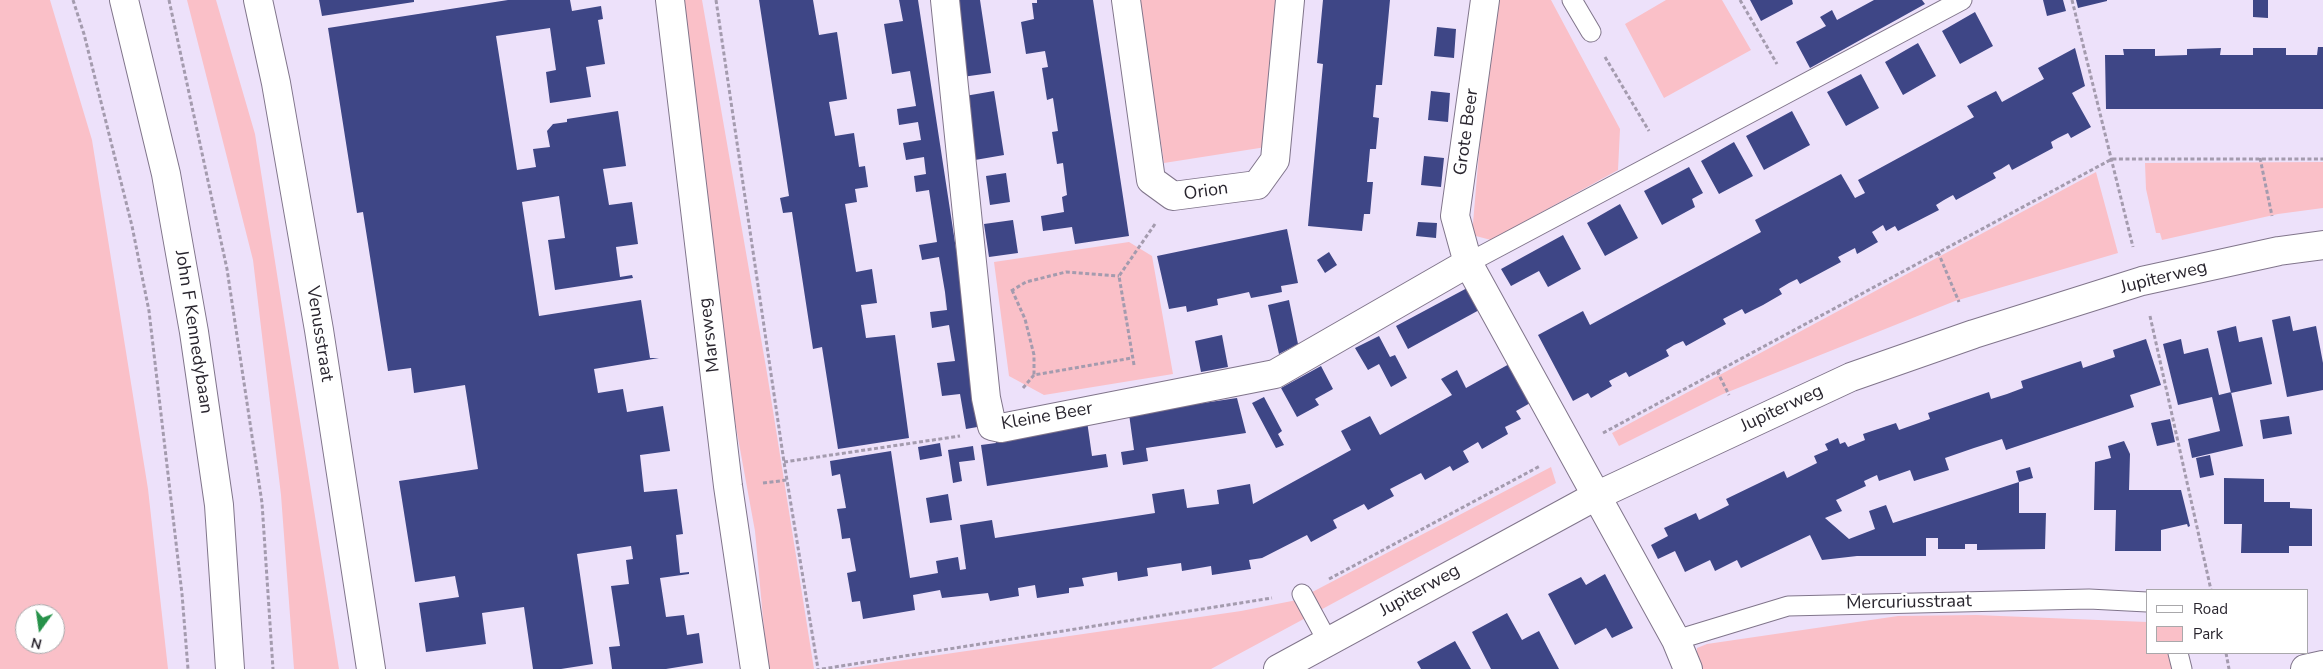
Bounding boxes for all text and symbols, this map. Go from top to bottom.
street label: Grote Beer [1450,87,1484,177]
street label: Orion [1182,178,1230,206]
street label: John F Kennedybaan [169,249,217,415]
street label: Jupiterweg [2118,257,2210,299]
street label: Venusstraat [301,285,337,383]
street label: Marsweg [695,297,725,373]
street label: Jupiterweg [1737,381,1827,437]
street label: Kleine Beer [1000,398,1094,436]
street label: Jupiterweg [1376,560,1464,622]
legend [2146,589,2308,654]
street label: Mercuriusstraat [1846,591,1972,615]
text: Road [2193,599,2228,619]
north arrow [15,604,65,654]
text: Park [2193,624,2223,644]
text: N [29,633,44,654]

